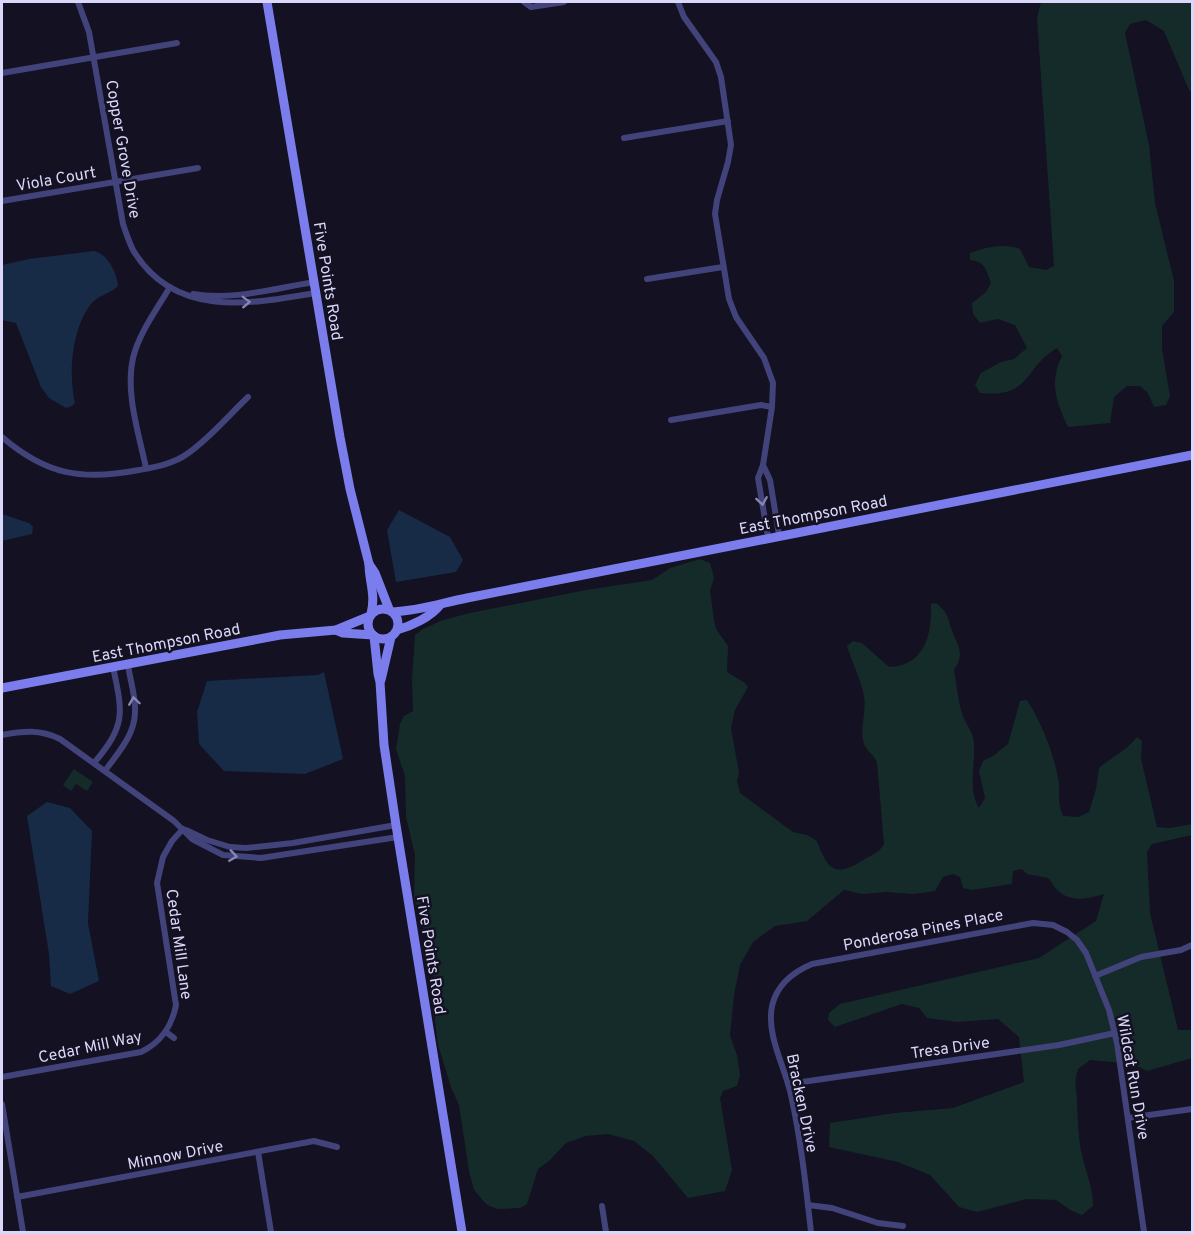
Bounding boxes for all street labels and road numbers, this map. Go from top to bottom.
street label: Copper Grove Drive [100,78,144,220]
street label: Viola Court [15,163,98,197]
street label: Five Points Road [308,221,346,342]
street label: East Thompson Road [738,492,889,540]
street label: East Thompson Road [91,620,242,668]
street label: Cedar Mill Lane [160,888,196,1001]
street label: Five Points Road [411,895,449,1016]
street label: Ponderosa Pines Place [842,906,1005,956]
street label: Wildcat Run Drive [1111,1013,1153,1141]
street label: Cedar Mill Way [37,1027,144,1069]
street label: Tresa Drive [909,1034,991,1064]
street label: Bracken Drive [781,1052,821,1155]
street label: Minnow Drive [126,1137,225,1175]

